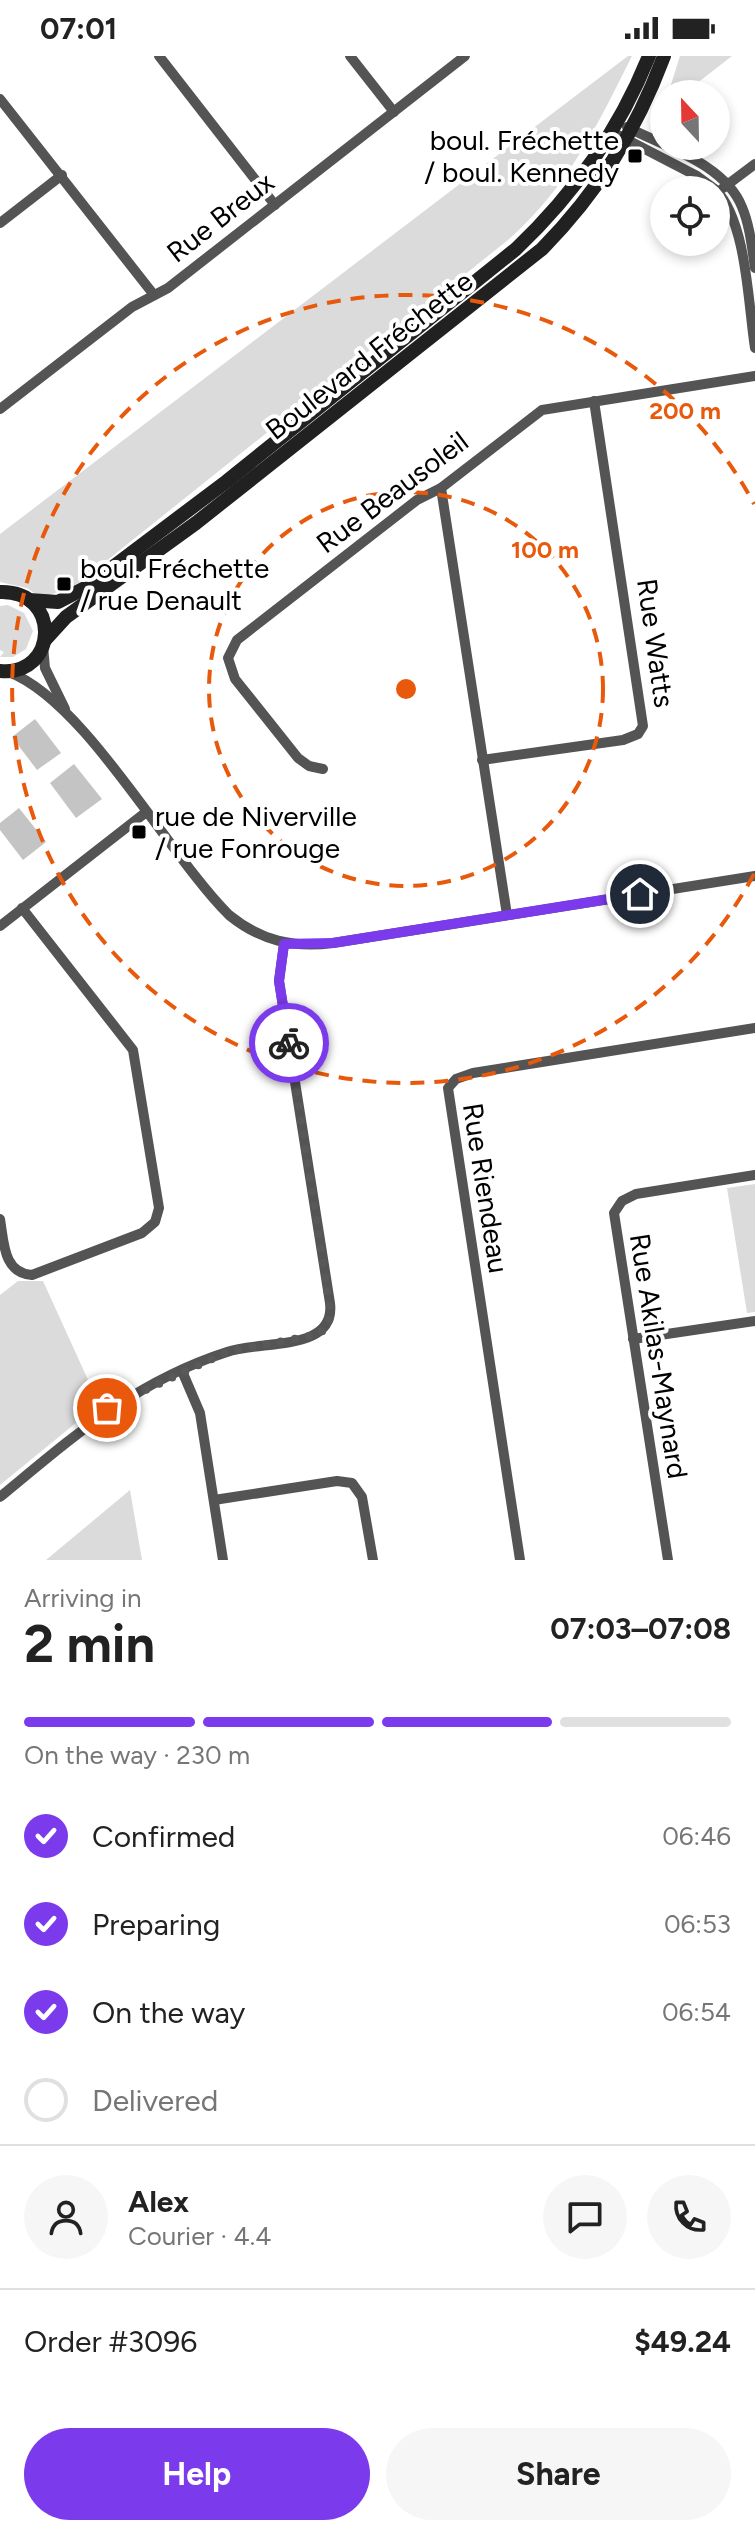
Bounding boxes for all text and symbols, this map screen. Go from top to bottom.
text: 07:01 [40,10,117,47]
north arrow [650,80,730,160]
map controls [650,80,730,256]
place label: boul. Fréchette / boul. Kennedy [424,123,619,189]
marker: boul. Fréchette / boul. Kennedy [626,147,644,165]
street label: Rue Breux [160,164,281,269]
button: locate [650,176,730,256]
street label: Boulevard Fréchette [259,264,479,446]
text: 200 m [649,396,721,425]
street label: Rue Beausoleil [309,424,475,560]
text: 100 m [511,535,579,564]
place label: boul. Fréchette / rue Denault [80,551,269,617]
marker: boul. Fréchette / rue Denault [55,575,73,593]
street label: Rue Watts [630,576,682,710]
centre of rings [392,675,420,703]
place label: rue de Niverville / rue Fonrouge [155,799,357,865]
marker: rue de Niverville / rue Fonrouge [130,823,148,841]
pin [606,860,674,928]
icon: home [618,872,662,916]
courier [249,1003,329,1083]
icon: bike [267,1021,311,1065]
street label: Rue Riendeau [456,1100,516,1276]
street label: Rue Akilas-Maynard [623,1231,695,1481]
pin [73,1374,141,1442]
icon: bag [85,1386,129,1430]
text: Arriving in [24,1582,142,1614]
text: 07:03–07:08 [550,1610,731,1647]
text: 2 min [24,1613,155,1675]
text: On the way · 230 m [24,1739,250,1771]
icon: check [24,1814,68,1858]
text: Confirmed [92,1818,235,1855]
text: 06:46 [662,1820,731,1852]
icon: check [24,1902,68,1946]
text: Preparing [92,1906,220,1943]
text: 06:53 [664,1908,731,1940]
icon: check [24,1990,68,2034]
text: On the way [92,1994,245,2031]
text: 06:54 [662,1996,731,2028]
text: Delivered [92,2082,218,2119]
button: person [24,2175,108,2259]
button: chat [543,2175,627,2259]
button: phone [647,2175,731,2259]
text: Alex [128,2183,189,2220]
text: Courier · 4.4 [128,2220,271,2252]
text: Order #3096 [24,2323,197,2360]
text: $49.24 [634,2323,731,2360]
button: Help [24,2428,370,2520]
button: Share [386,2428,731,2520]

